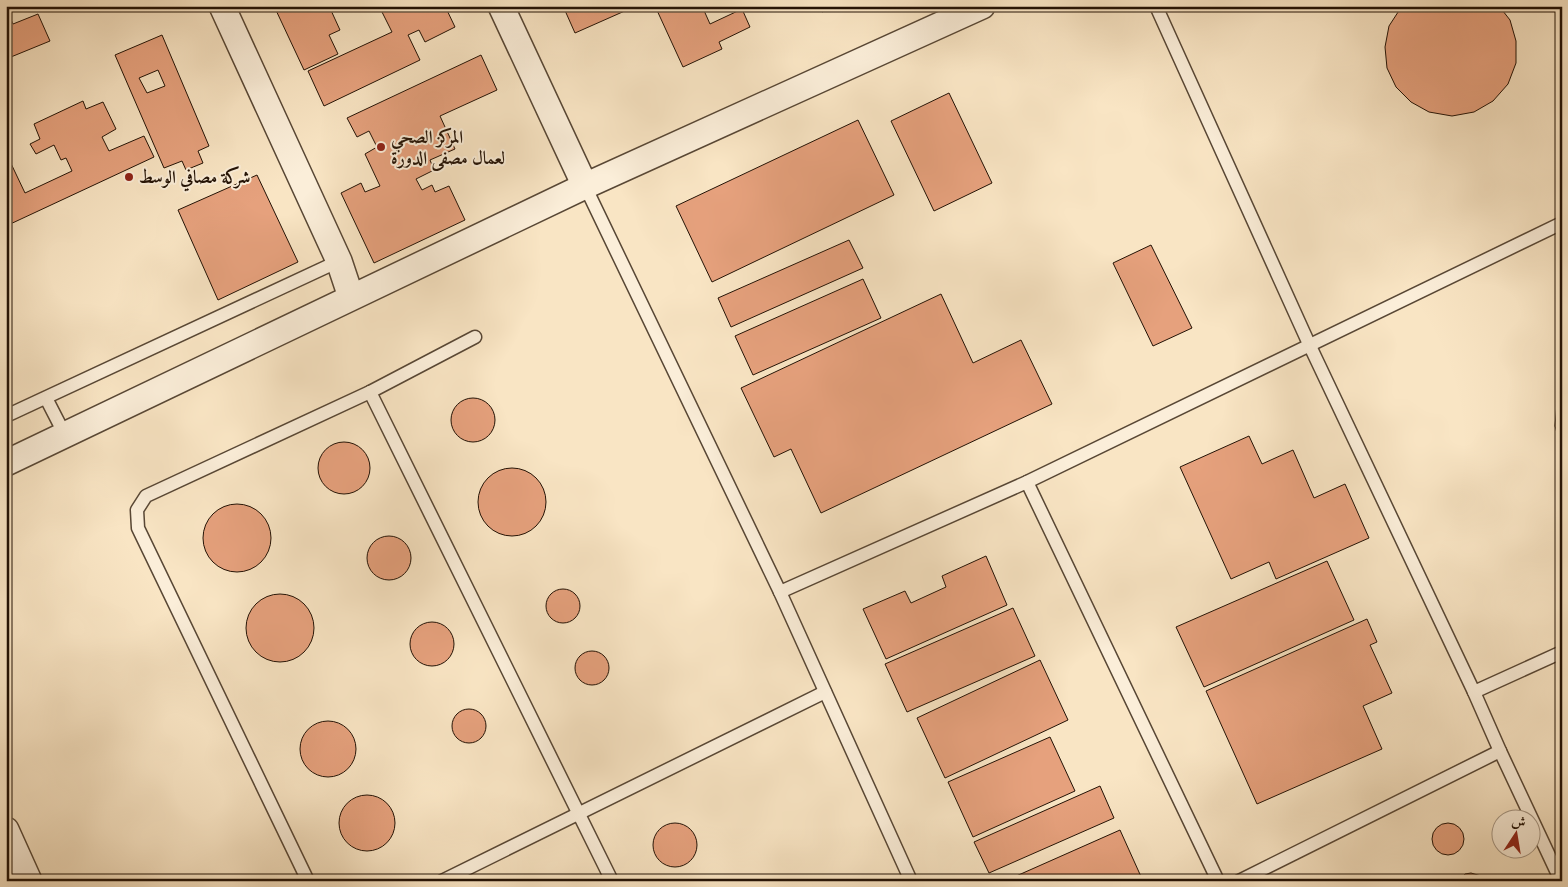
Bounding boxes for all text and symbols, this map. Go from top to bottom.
place label: المركز الصحي لعمال مصفى الدورة [391,125,505,172]
marker: المركز الصحي لعمال مصفى الدورة [375,141,387,153]
place label: شركة مصافي الوسط [139,165,251,192]
marker: شركة مصافي الوسط [123,171,135,183]
north arrow [1490,810,1540,860]
text: ش [1510,811,1527,832]

